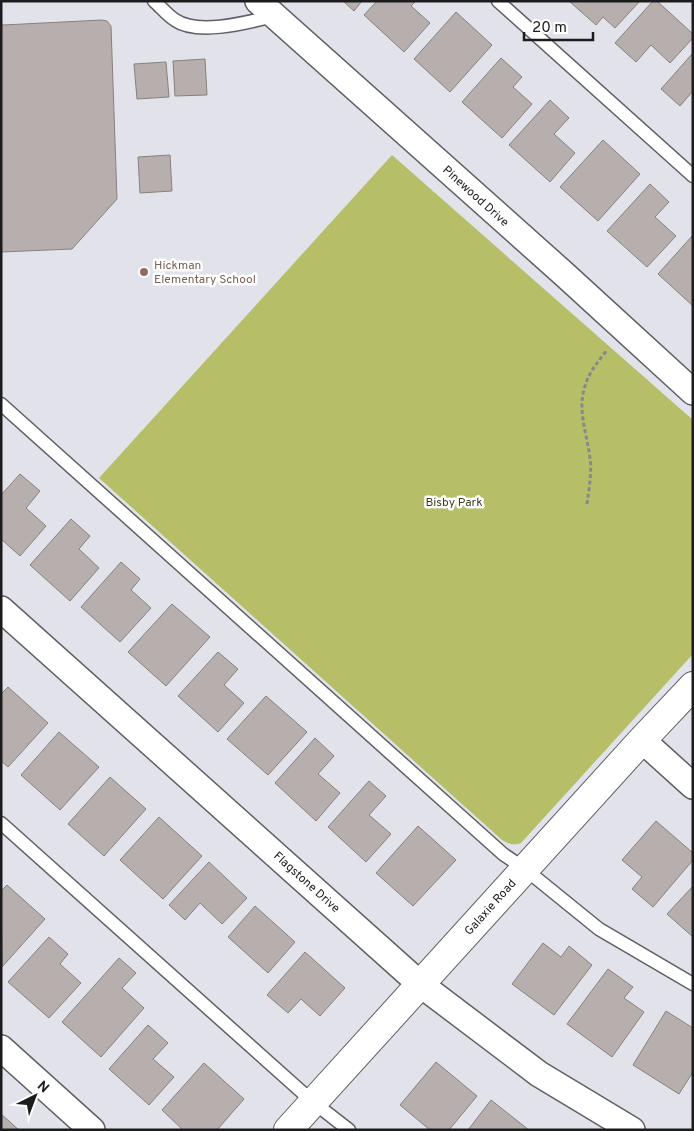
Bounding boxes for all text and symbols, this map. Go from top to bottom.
scale bar [524,10,593,42]
text: 20 m [532,19,567,38]
street label: Pinewood Drive [439,163,512,231]
place label: Hickman Elementary School [154,258,256,288]
marker: Hickman Elementary School [138,266,150,278]
park label: Bisby Park [425,495,483,511]
street label: Flagstone Drive [270,849,343,917]
street label: Galaxie Road [461,876,520,939]
north arrow [10,1071,60,1121]
text: N [33,1078,52,1097]

